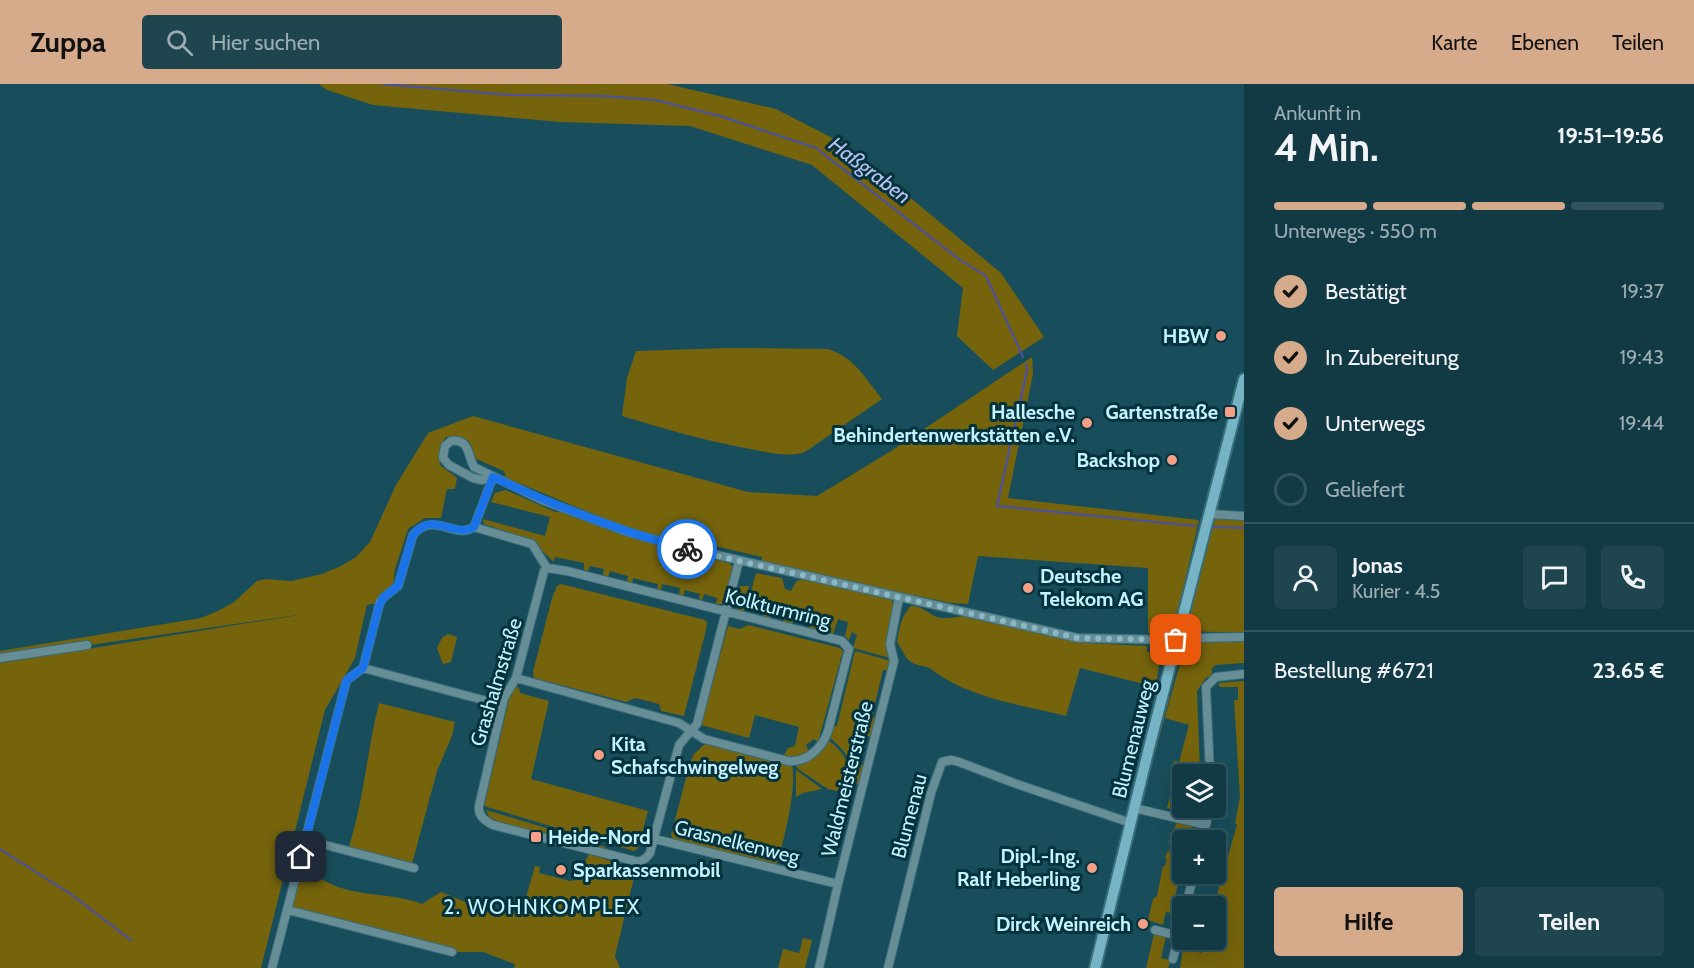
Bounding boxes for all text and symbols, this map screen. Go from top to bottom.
search box [142,15,562,69]
text: Zuppa [30,25,106,59]
icon: search [163,26,196,59]
text: Hier suchen [211,29,320,56]
text: Karte [1431,30,1478,55]
text: Ebenen [1511,30,1579,55]
text: Teilen [1612,30,1664,55]
text: Ankunft in [1274,101,1361,125]
text: 19:51–19:56 [1557,122,1664,149]
text: 4 Min. [1274,123,1379,171]
water label: Haßgraben [824,131,916,209]
text: Unterwegs · 550 m [1274,219,1437,243]
icon: check [1274,275,1307,308]
text: Bestätigt [1325,278,1407,305]
text: 19:37 [1621,279,1664,303]
place label: HBW [1163,324,1210,348]
marker: HBW [1214,329,1228,343]
icon: check [1274,341,1307,374]
text: In Zubereitung [1325,344,1459,371]
text: 19:43 [1620,345,1664,369]
place label: Hallesche Behindertenwerkstätten e.V. [833,400,1075,447]
place label: Gartenstraße [1105,400,1218,424]
marker: Gartenstraße [1223,405,1237,419]
icon: check [1274,407,1307,440]
text: Unterwegs [1325,410,1425,437]
text: 19:44 [1619,411,1664,435]
marker: Hallesche Behindertenwerkstätten e.V. [1080,416,1094,430]
place label: Backshop [1076,448,1160,472]
marker: Backshop [1165,453,1179,467]
text: Geliefert [1325,476,1405,503]
courier [657,519,717,579]
icon: bike [671,533,704,566]
button: person [1274,546,1337,609]
button: chat [1523,546,1586,609]
button: phone [1601,546,1664,609]
text: Jonas [1352,552,1403,579]
place label: Deutsche Telekom AG [1040,564,1144,611]
text: Kurier · 4.5 [1352,579,1440,603]
marker: Deutsche Telekom AG [1021,581,1035,595]
street label: Kolkturmring [723,583,834,633]
pin [1150,614,1201,665]
street label: Grashalmstraße [465,615,527,749]
icon: bag [1159,623,1192,656]
text: Bestellung #6721 [1274,657,1434,684]
text: 23.65 € [1592,657,1664,684]
street label: Blumenauweg [1107,677,1159,800]
street label: Waldmeisterstraße [816,699,878,859]
place label: Kita Schafschwingelweg [611,732,778,779]
marker: Kita Schafschwingelweg [592,748,606,762]
map controls [1172,764,1226,950]
button: layers [1172,764,1226,818]
street label: Blumenau [886,771,932,861]
street label: Grasnelkenweg [672,815,803,869]
place label: Heide-Nord [548,825,651,849]
marker: Heide-Nord [529,830,543,844]
button: + [1172,830,1226,884]
pin [275,831,326,882]
icon: home [284,840,317,873]
place label: Dipl.-Ing. Ralf Heberling [957,844,1080,891]
place label: Sparkassenmobil [573,858,721,882]
marker: Dipl.-Ing. Ralf Heberling [1085,861,1099,875]
marker: Sparkassenmobil [554,863,568,877]
button: Hilfe [1274,887,1463,956]
button: Teilen [1475,887,1664,956]
district label: 2. WOHNKOMPLEX [443,894,641,919]
button: − [1172,896,1226,950]
place label: Dirck Weinreich [996,912,1131,936]
marker: Dirck Weinreich [1136,917,1150,931]

